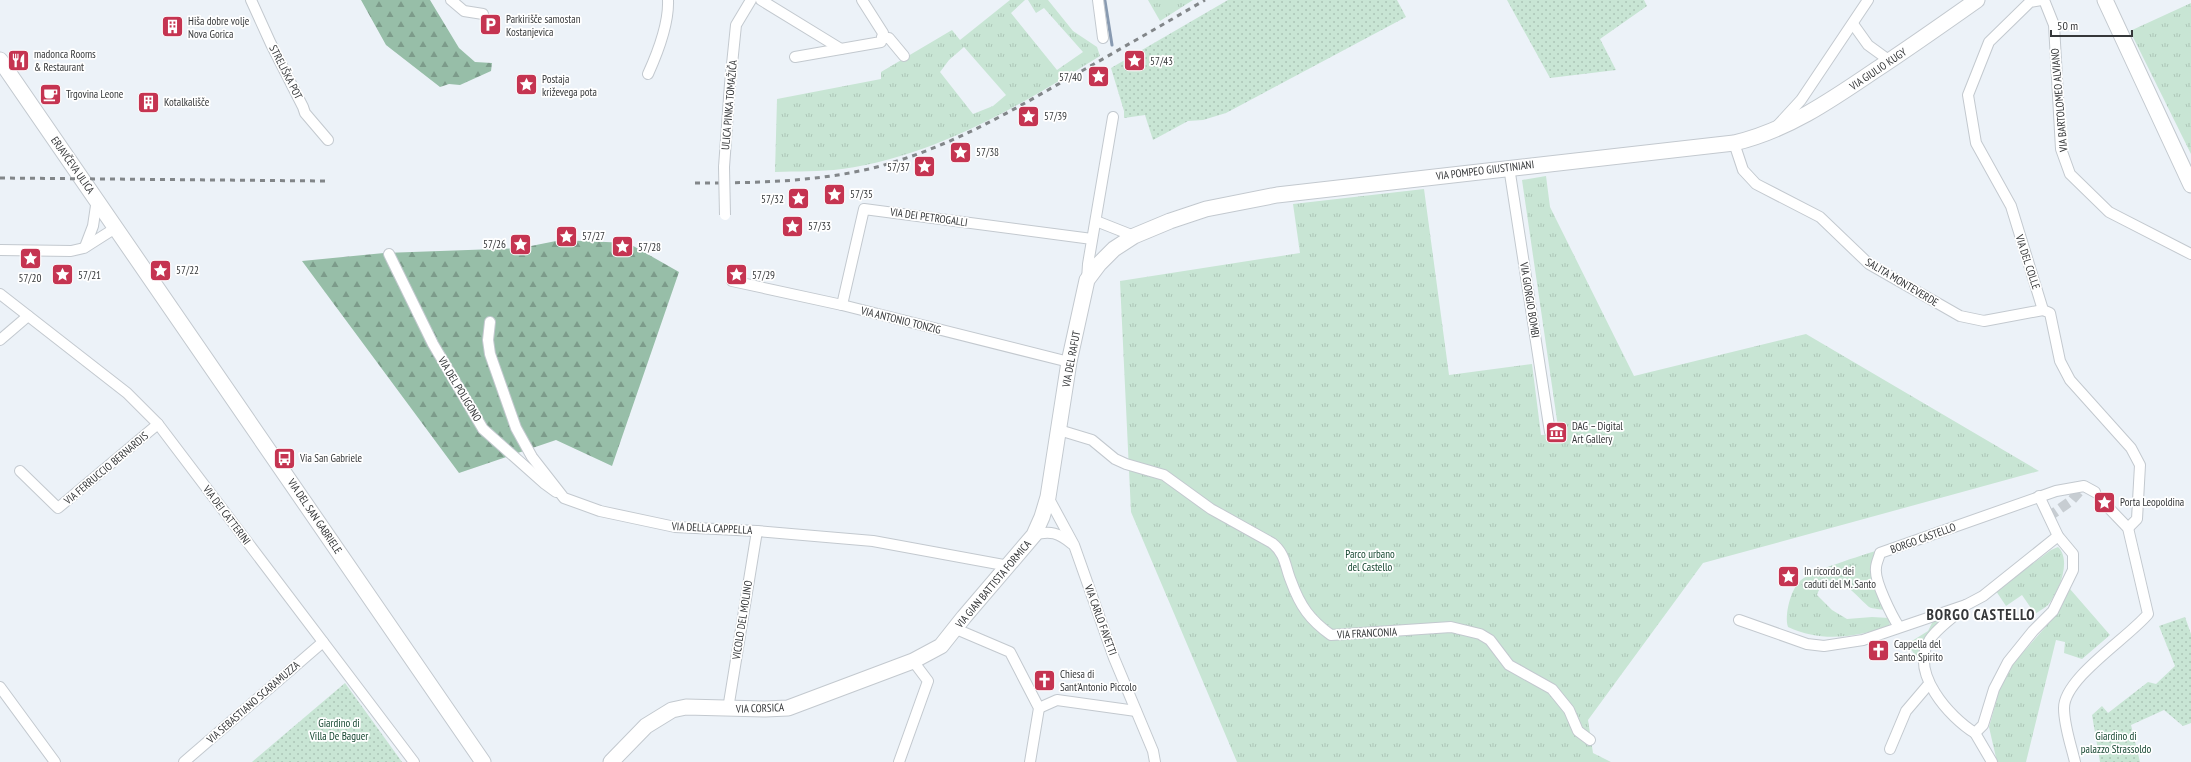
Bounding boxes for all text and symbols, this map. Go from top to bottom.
parking icon: Parkirišče samostan Kostanjevica [477,12,503,38]
place label: Parkirišče samostan Kostanjevica [506,12,581,39]
scale bar [2051,12,2132,38]
building icon: Hiša dobre volje Nova Gorica [159,14,185,40]
place label: Hiša dobre volje Nova Gorica [188,14,250,41]
text: 50 m [2057,18,2078,33]
street label: STRELIŠKA POT [266,42,306,102]
street label: VIA GIULIO KUGY [1846,45,1909,94]
restaurant icon: madonca Rooms & Restaurant [6,47,32,73]
place label: madonca Rooms & Restaurant [34,47,96,74]
place icon: 57/43 [1122,48,1148,74]
street label: VIA BARTOLOMEO ALVIANO [2047,48,2071,153]
place label: 57/43 [1150,54,1173,68]
street label: ULICA PINKA TOMAŽIČA [718,59,740,151]
place icon: 57/40 [1085,64,1111,90]
place label: 57/40 [1059,70,1082,84]
place icon: Postaja križevega pota [513,72,539,98]
place label: Postaja križevega pota [542,72,597,99]
cafe icon: Trgovina Leone [38,81,64,107]
place label: Trgovina Leone [66,87,124,101]
building icon: Kotalkališče [136,89,162,115]
place label: Kotalkališče [164,95,210,109]
place icon: 57/39 [1015,103,1041,129]
place label: 57/39 [1044,109,1067,123]
street label: ERJAVČEVA ULICA [48,134,98,197]
place icon: 57/38 [948,139,974,165]
place label: 57/38 [976,145,999,159]
place icon: 57/37 [912,154,938,180]
street label: VIA POMPEO GIUSTINIANI [1434,157,1535,183]
place label: 57/37 [887,160,910,174]
place icon: 57/35 [821,181,847,207]
place icon: 57/32 [786,186,812,212]
place label: 57/35 [850,187,873,201]
place label: 57/32 [761,192,784,206]
street label: VIA DEI PETROGALLI [888,204,969,229]
place icon: 57/33 [780,213,806,239]
place label: 57/33 [808,219,831,233]
place icon: 57/27 [554,223,580,249]
place label: 57/27 [582,229,605,243]
place icon: 57/26 [508,231,534,257]
street label: VIA DEL COLLE [2012,232,2043,291]
place icon: 57/28 [610,234,636,260]
place label: 57/26 [483,237,506,251]
place label: 57/28 [638,240,661,254]
place icon: 57/20 [17,245,43,271]
street label: SALITA MONTEVERDE [1863,255,1941,309]
place icon: 57/22 [147,257,173,283]
street label: VIA GIORGIO BOMBI [1517,260,1543,339]
place icon: 57/21 [49,262,75,288]
place icon: 57/29 [723,262,749,288]
place label: 57/22 [176,263,199,277]
place label: 57/21 [78,268,101,282]
place label: 57/29 [752,268,775,282]
place label: 57/20 [18,271,42,285]
street label: VIA ANTONIO TONZIG [859,303,942,337]
street label: VIA DEL RAFUT [1058,329,1083,389]
street label: VIA DEL POLIGONO [435,353,485,424]
museum icon: DAG – Digital Art Gallery [1543,419,1569,445]
place label: DAG – Digital Art Gallery [1572,419,1623,446]
street label: VIA FERRUCCIO BERNARDIS [60,428,151,508]
bus stop icon: Via San Gabriele [272,445,298,471]
place label: Via San Gabriele [299,451,363,465]
street label: VIA DEL SAN GABRIELE [284,475,345,556]
street label: VIA DEI CATTERINI [200,482,254,547]
place icon: Porta Leopoldina [2091,489,2117,515]
place label: Porta Leopoldina [2120,495,2184,509]
street label: VIA DELLA CAPPELLA [670,519,753,537]
street label: BORGO CASTELLO [1888,520,1958,556]
street label: VIA GIAN BATTISTA FORMICA [952,537,1034,631]
park label: Parco urbano del Castello [1345,547,1395,574]
place icon: In ricordo dei caduti del M. Santo [1776,564,1802,590]
place label: In ricordo dei caduti del M. Santo [1804,564,1876,591]
street label: VICOLO DEL MOLINO [729,579,755,662]
street label: VIA CARLO FAVETTI [1081,582,1120,657]
district label: BORGO CASTELLO [1926,605,2036,624]
street label: VIA FRANCONIA [1336,624,1398,642]
church icon: Cappella del Santo Spirito [1866,637,1892,663]
place label: Cappella del Santo Spirito [1894,637,1943,664]
street label: VIA SEBASTIANO SCARAMUZZA [203,657,303,747]
church icon: Chiesa di Sant'Antonio Piccolo [1032,667,1058,693]
place label: Chiesa di Sant'Antonio Piccolo [1060,667,1137,694]
street label: VIA CORSICA [735,700,785,716]
park label: Giardino di Villa De Baguer [309,716,368,743]
park label: Giardino di palazzo Strassoldo [2081,729,2151,756]

